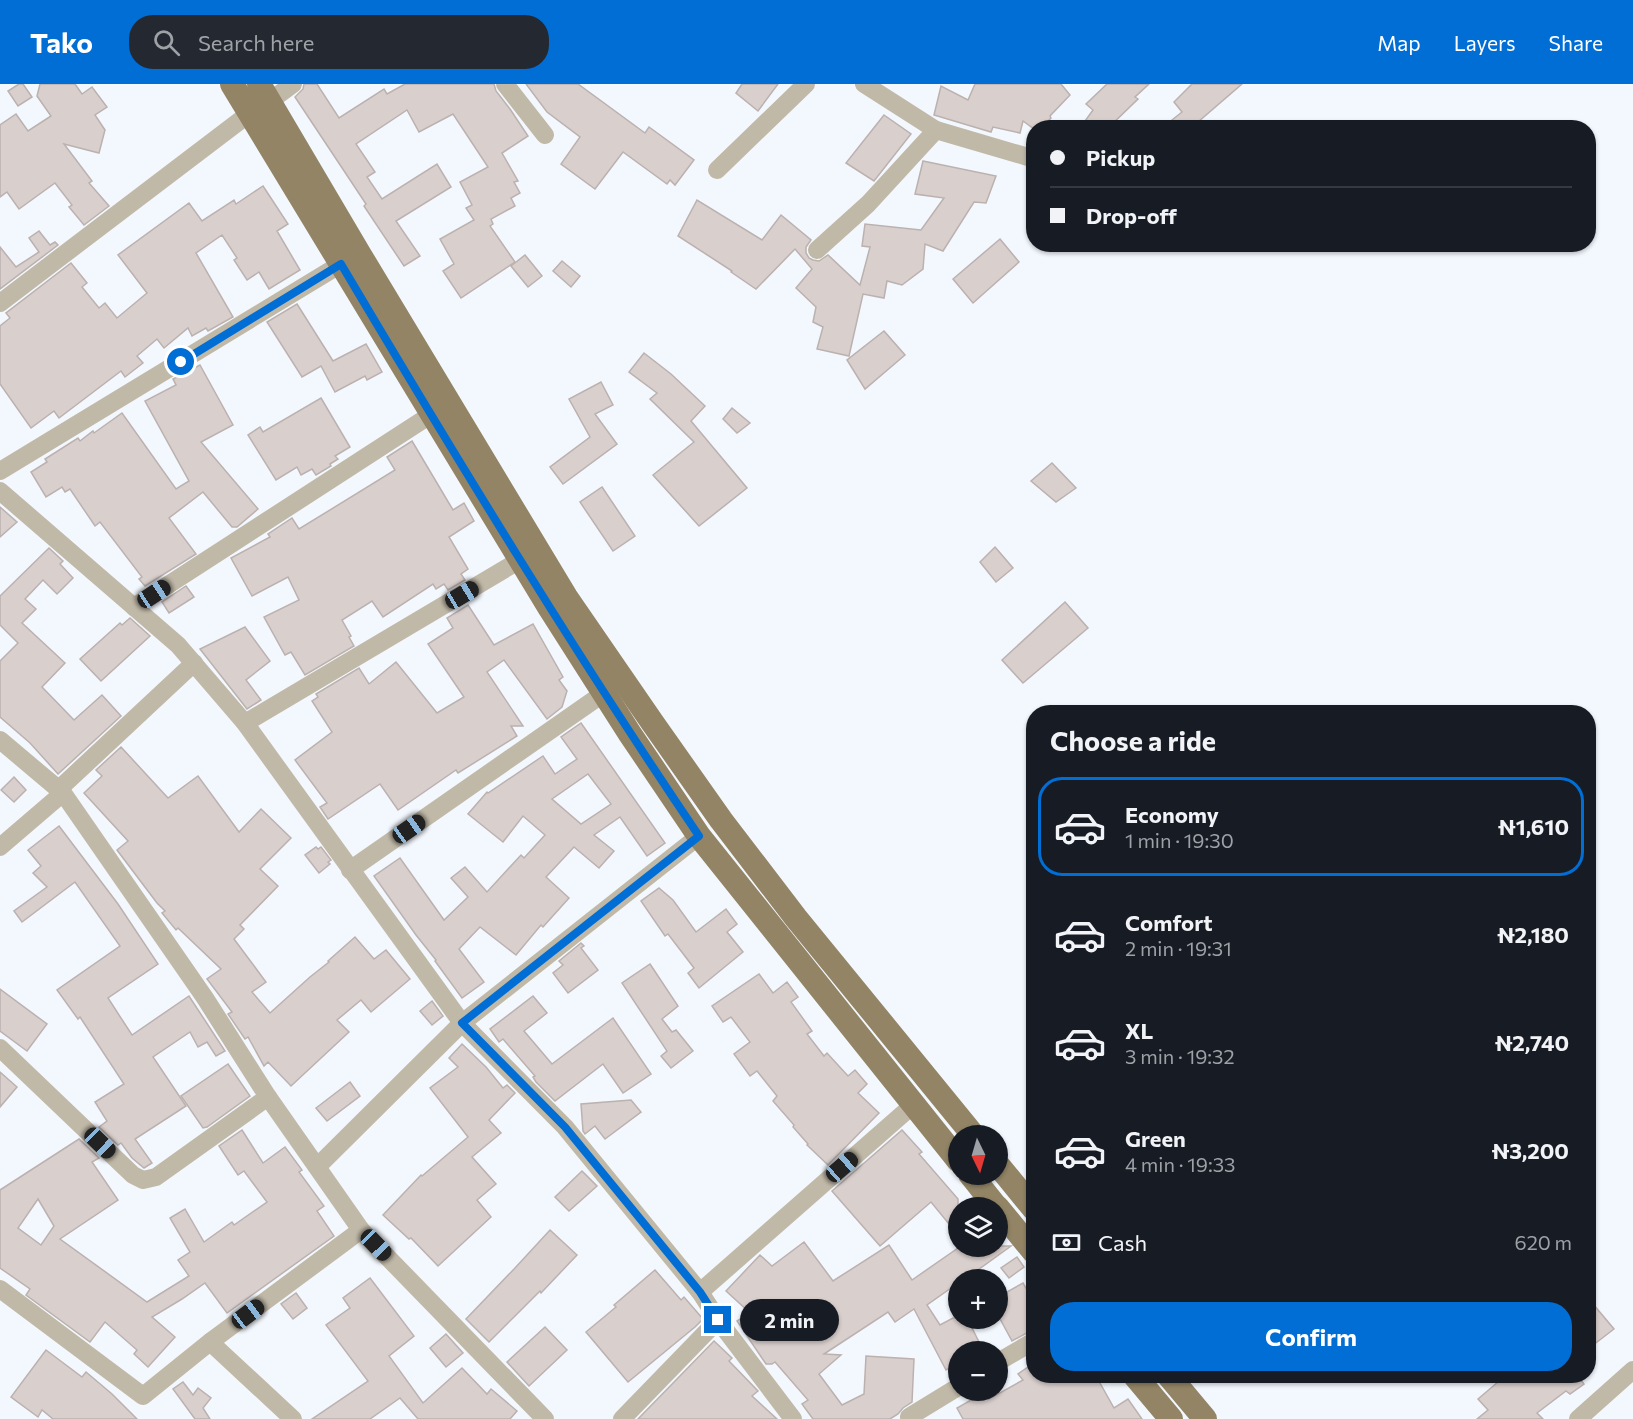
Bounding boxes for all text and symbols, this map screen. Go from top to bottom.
search box [129,15,549,69]
text: Tako [30,25,93,59]
icon: search [150,26,183,59]
text: Search here [198,29,314,56]
text: Map [1377,30,1421,55]
text: Layers [1454,30,1516,55]
text: Share [1549,30,1603,55]
text: Pickup [1086,144,1155,171]
text: Drop-off [1086,202,1177,229]
route start [167,348,194,375]
car [134,577,174,611]
car [442,578,482,612]
text: Choose a ride [1050,724,1216,757]
icon: car [1053,800,1107,854]
text: Economy [1125,801,1219,828]
car [389,811,429,847]
text: ₦1,610 [1497,813,1569,840]
text: 1 min · 19:30 [1125,828,1234,852]
icon: car [1053,908,1107,962]
text: Comfort [1125,909,1213,936]
text: ₦2,180 [1497,921,1569,948]
text: 2 min · 19:31 [1125,936,1232,960]
icon: car [1053,1016,1107,1070]
text: XL [1125,1017,1153,1044]
text: ₦2,740 [1495,1029,1569,1056]
text: 3 min · 19:32 [1125,1044,1235,1068]
car [81,1124,119,1162]
icon: car [1053,1124,1107,1178]
north arrow [948,1125,1008,1185]
map controls [948,1125,1008,1401]
text: Green [1125,1125,1186,1152]
text: ₦3,200 [1491,1137,1569,1164]
car [823,1148,861,1186]
text: 4 min · 19:33 [1125,1152,1235,1176]
button: layers [948,1197,1008,1257]
car [357,1226,395,1264]
icon: cash [1050,1226,1083,1259]
text: Cash [1098,1229,1147,1256]
text: 620 m [1515,1230,1572,1254]
button: + [948,1269,1008,1329]
car [228,1296,268,1332]
callout: 2 min [739,1299,838,1341]
button: Confirm [1050,1302,1572,1371]
route end [704,1306,731,1333]
text: 2 min [765,1308,814,1332]
button: − [948,1341,1008,1401]

